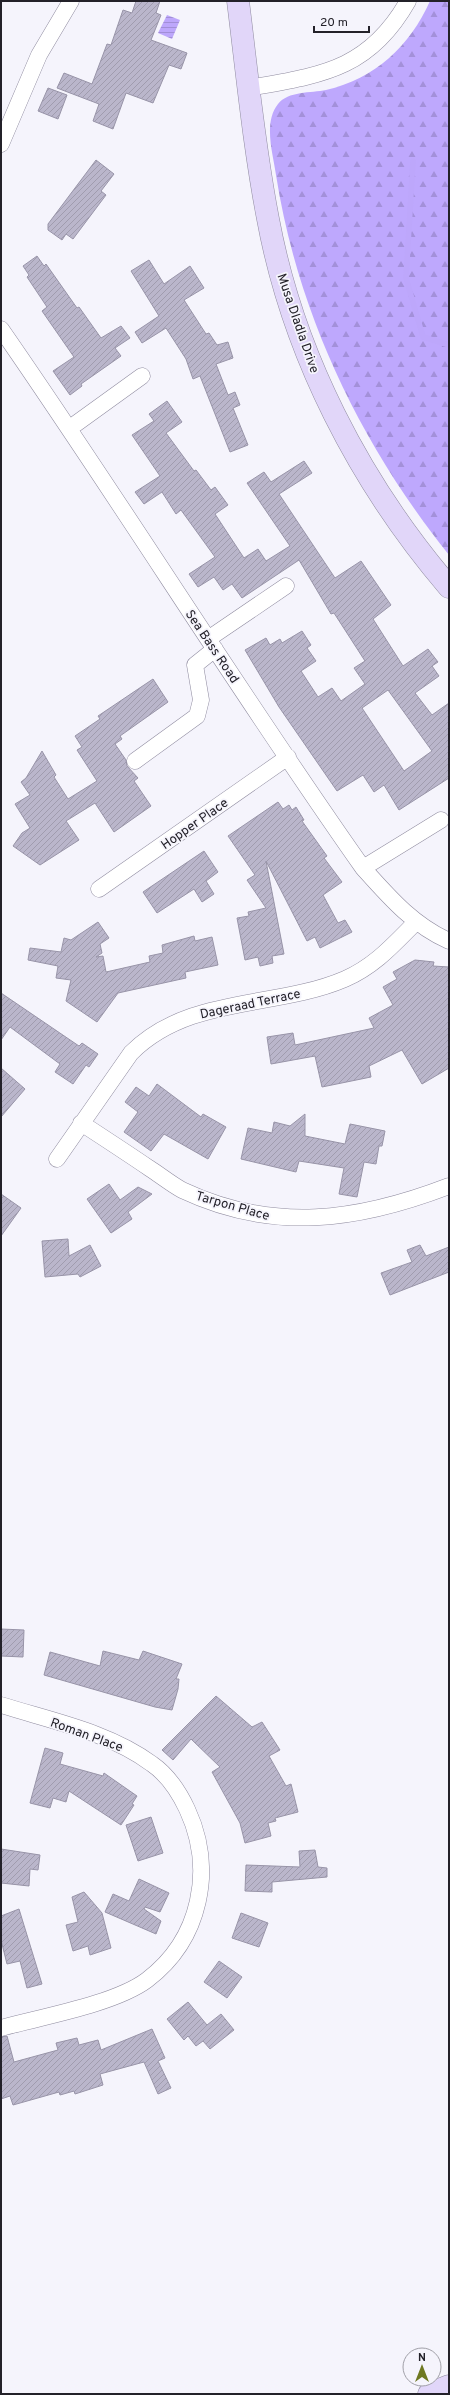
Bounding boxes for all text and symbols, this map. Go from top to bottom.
scale bar [314,8,369,34]
text: 20 m [320,15,348,31]
street label: Musa Dladla Drive [273,272,322,376]
street label: Sea Bass Road [181,607,242,687]
street label: Hopper Place [158,796,232,854]
street label: Dageraad Terrace [199,986,302,1023]
street label: Tarpon Place [194,1189,271,1225]
street label: Roman Place [48,1715,125,1756]
north arrow [402,2347,442,2387]
text: N [418,2351,426,2365]

